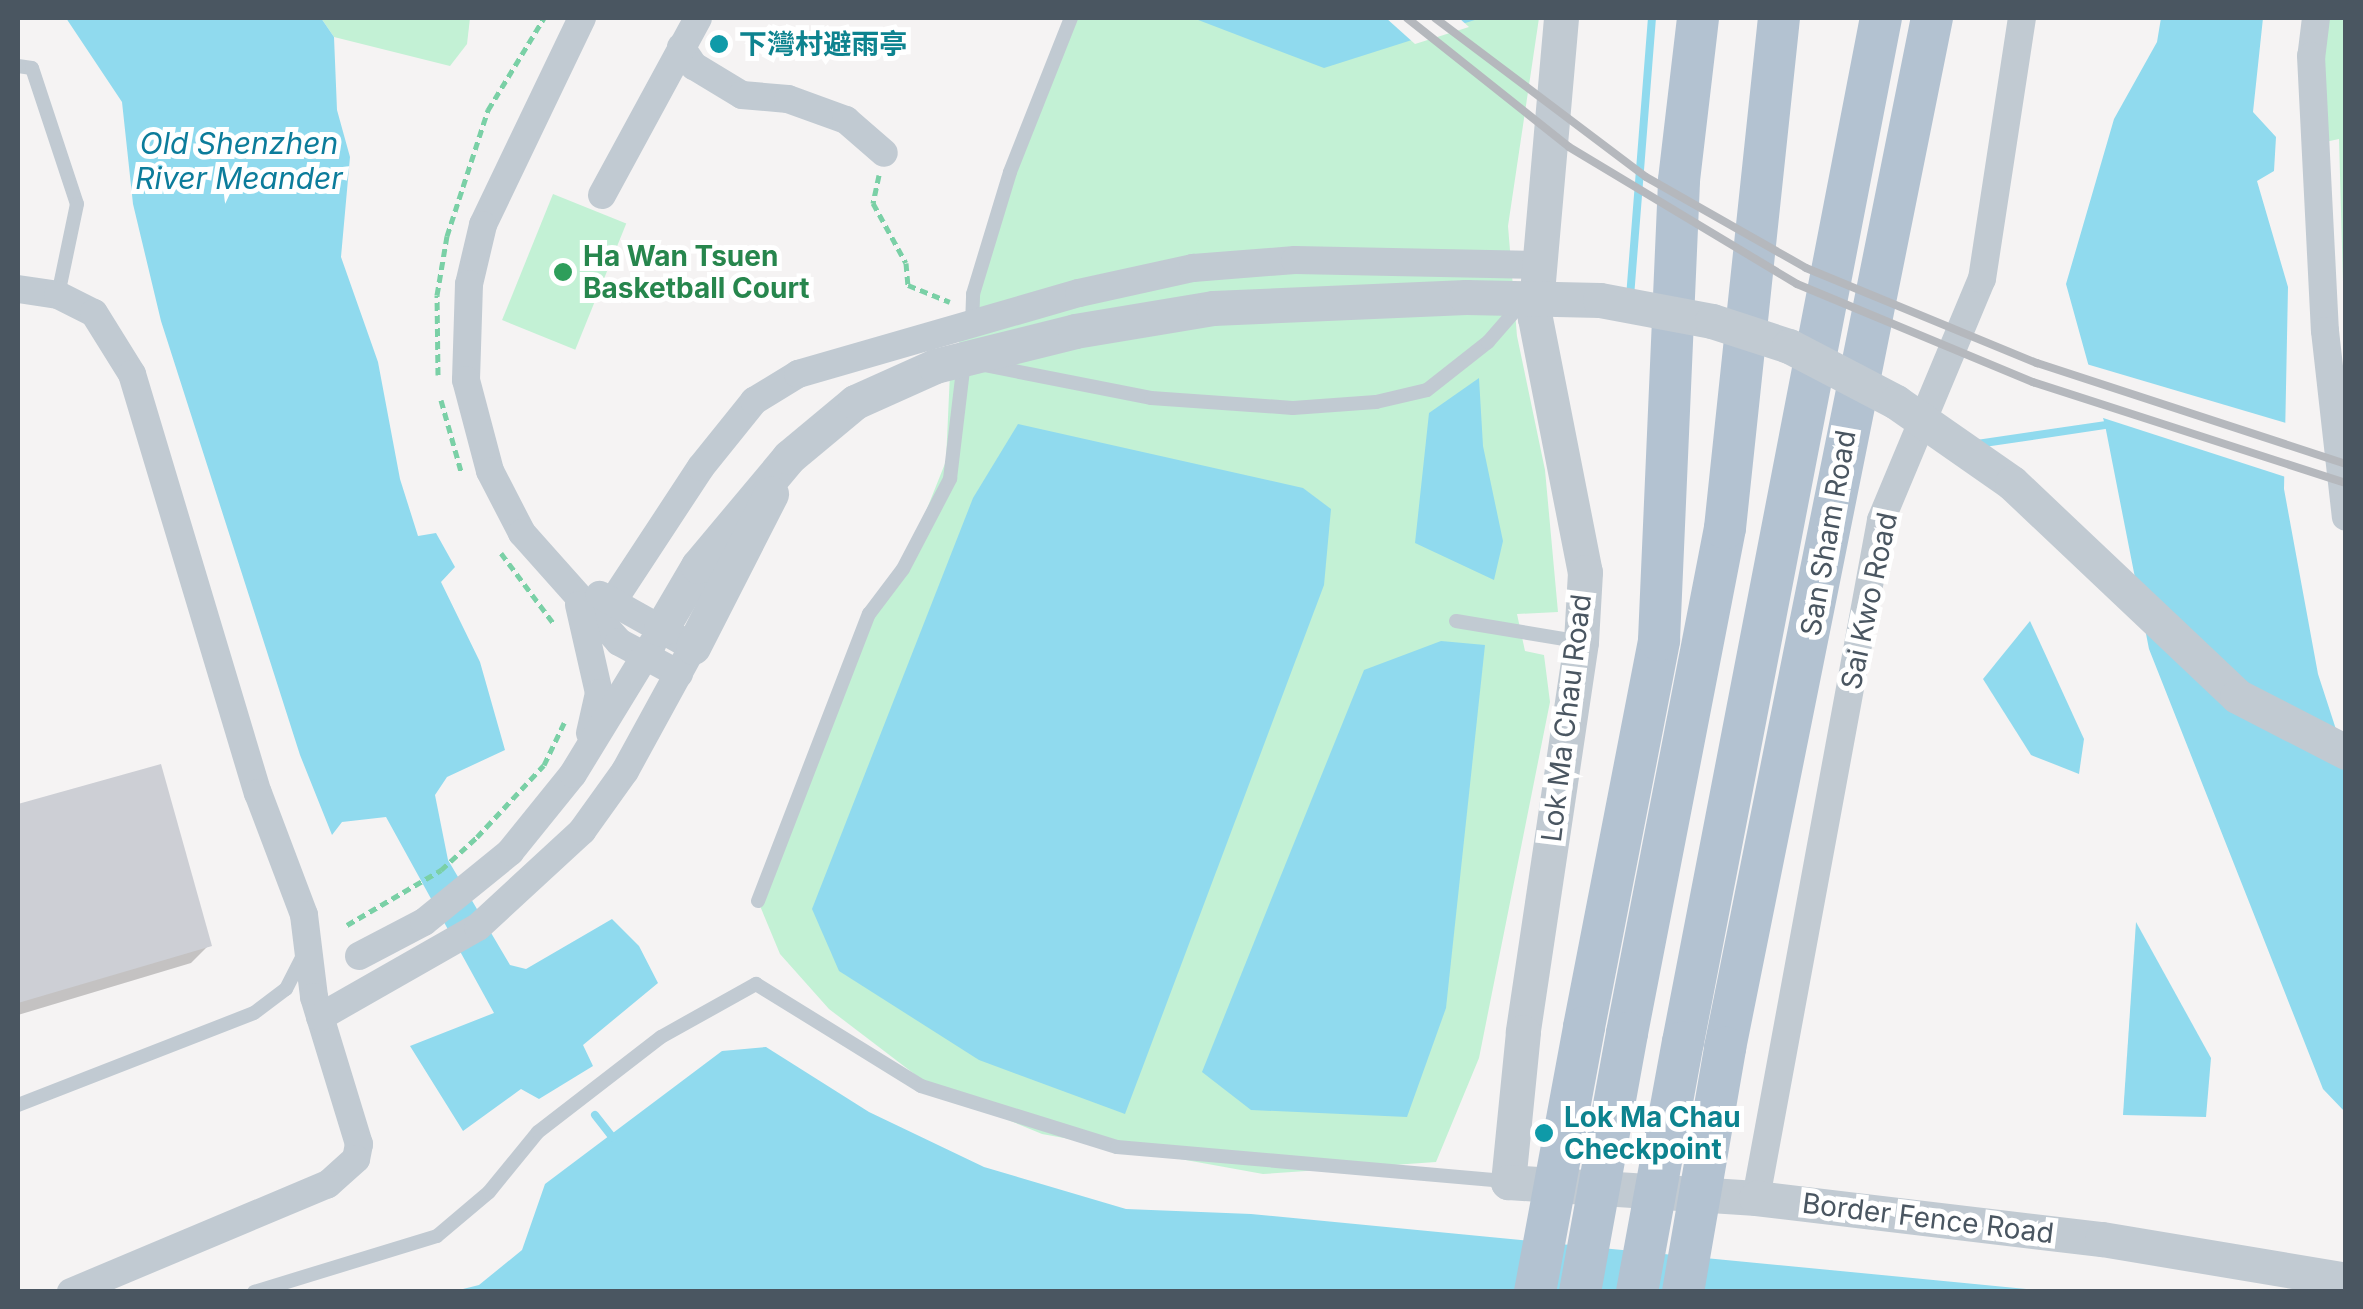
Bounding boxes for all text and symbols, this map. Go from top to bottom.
place label: 下灣村避雨亭 [739,27,907,61]
marker: 下灣村避雨亭 [708,33,730,55]
water label: Old Shenzhen River Meander [135,125,343,196]
place label: Ha Wan Tsuen Basketball Court [583,239,810,305]
marker: Ha Wan Tsuen Basketball Court [552,261,574,283]
street label: San Sham Road [1793,428,1863,638]
street label: Sai Kwo Road [1834,509,1904,693]
street label: Lok Ma Chau Road [1534,592,1598,844]
place label: Lok Ma Chau Checkpoint [1564,1100,1741,1166]
marker: Lok Ma Chau Checkpoint [1533,1122,1555,1144]
street label: Border Fence Road [1800,1186,2056,1250]

